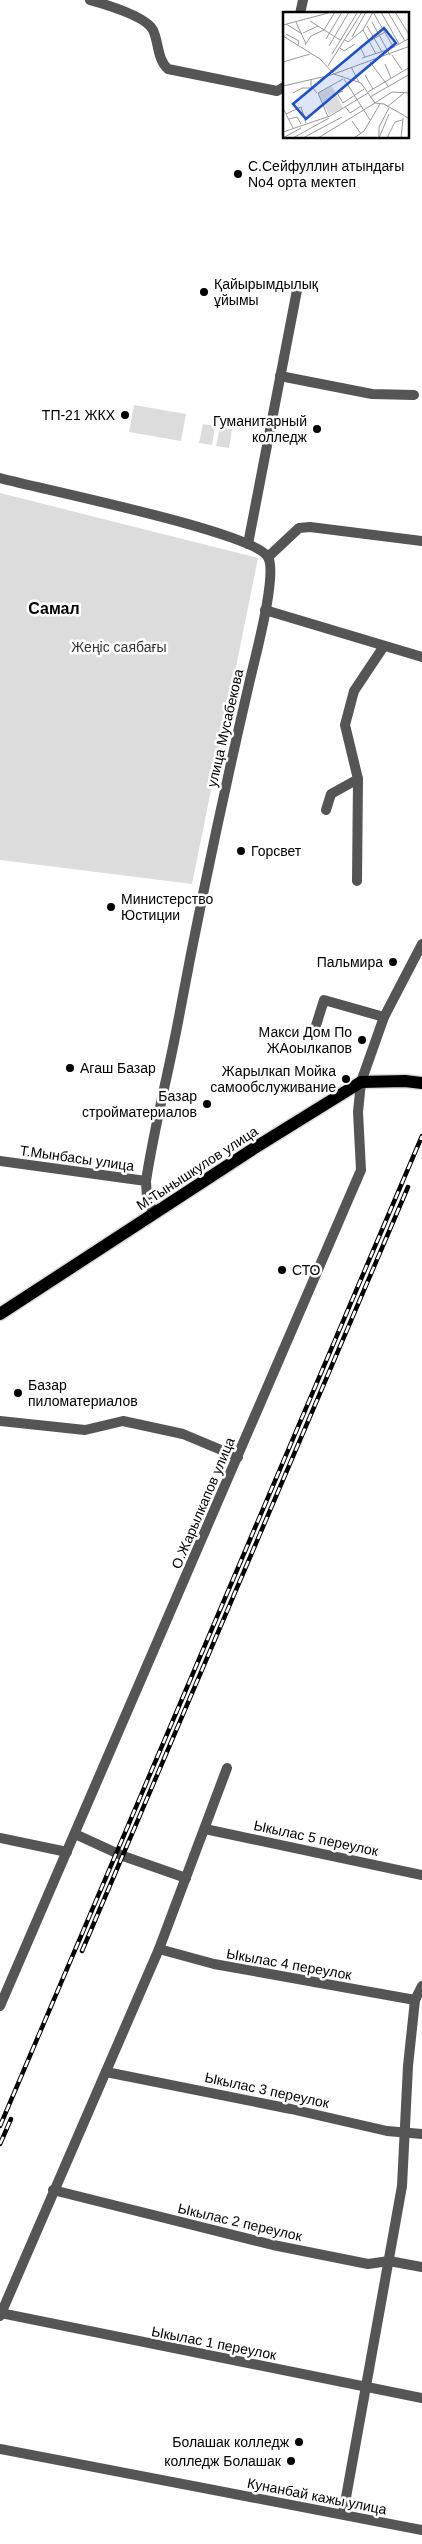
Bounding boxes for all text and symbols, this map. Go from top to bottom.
inset map [283,12,410,139]
place label: С.Сейфуллин атындағы No4 орта мектеп [248,158,404,190]
marker: С.Сейфуллин атындағы No4 орта мектеп [232,168,244,180]
place label: Қайырымдылық ұйымы [214,276,319,308]
marker: Қайырымдылық ұйымы [198,286,210,298]
place label: ТП-21 ЖКХ [42,407,116,423]
marker: ТП-21 ЖКХ [119,409,131,421]
place label: Гуманитарный колледж [213,413,308,445]
marker: Гуманитарный колледж [311,423,323,435]
district label: Самал [28,600,80,617]
park label: Жеңіс саябағы [71,639,167,655]
street label: улица Мусабекова [204,667,246,789]
place label: Горсвет [251,843,302,859]
marker: Горсвет [235,845,247,857]
place label: Министерство Юстиции [121,891,214,923]
marker: Министерство Юстиции [105,901,117,913]
place label: Пальмира [317,954,383,970]
marker: Пальмира [387,956,399,968]
place label: Макси Дом По ЖАоылкапов [259,1024,352,1056]
marker: Макси Дом По ЖАоылкапов [356,1034,368,1046]
place label: Агаш Базар [80,1060,156,1076]
marker: Агаш Базар [64,1062,76,1074]
place label: Жарылкап Мойка самообслуживание [210,1063,336,1095]
marker: Жарылкап Мойка самообслуживание [340,1073,352,1085]
place label: Базар стройматериалов [82,1088,197,1120]
marker: Базар стройматериалов [201,1098,213,1110]
street label: М.Тынышкулов улица [133,1123,261,1213]
street label: Т.Мынбасы улица [19,1142,135,1174]
place label: СТО [292,1262,321,1278]
marker: СТО [276,1264,288,1276]
place label: Базар пиломатериалов [28,1377,138,1409]
marker: Базар пиломатериалов [12,1387,24,1399]
street label: О.Жарылкапов улица [168,1435,238,1571]
street label: Ыкылас 5 переулок [252,1817,381,1859]
street label: Ыкылас 4 переулок [225,1945,354,1983]
street label: Ыкылас 3 переулок [203,2069,332,2111]
street label: Ыкылас 2 переулок [176,2200,304,2244]
street label: Ыкылас 1 переулок [150,2323,279,2363]
place label: Болашак колледж [172,2434,290,2450]
marker: Болашак колледж [293,2436,305,2448]
place label: колледж Болашак [164,2453,282,2469]
marker: колледж Болашак [285,2455,297,2467]
street label: Кунанбай кажы улица [246,2475,388,2517]

